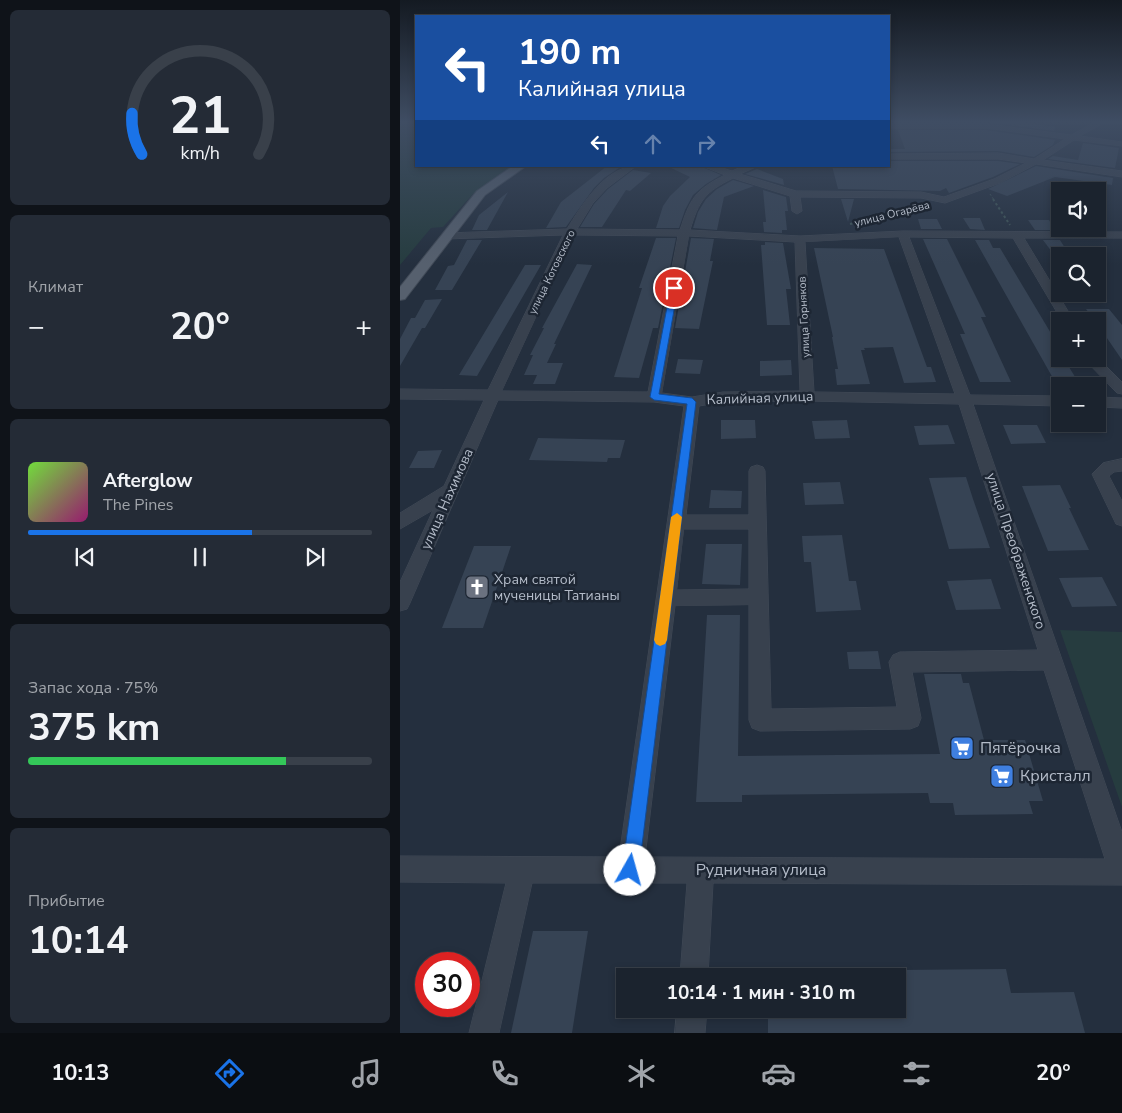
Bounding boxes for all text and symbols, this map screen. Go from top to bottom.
text: 190 m [518,29,621,76]
icon: left [435,35,500,100]
text: Калийная улица [518,74,686,104]
text: 21 [169,80,231,151]
icon: left [586,130,614,158]
icon: ahead [639,130,667,158]
icon: right [692,130,720,158]
text: km/h [180,141,220,165]
map controls [1051,182,1106,432]
button: sound [1051,182,1106,237]
street label: улица Огарёва [853,197,931,231]
street label: улица Котовского [525,227,579,317]
button: search [1051,247,1106,302]
pin [653,267,695,309]
icon: arrive [660,274,688,302]
text: Климат [28,276,83,298]
street label: улица Горняков [794,276,814,358]
text: 20° [170,301,230,352]
text: − [28,308,45,346]
text: + [355,308,372,346]
button: + [1051,312,1106,367]
button: − [1051,377,1106,432]
street label: Калийная улица [706,387,814,409]
street label: улица Нахимова [416,445,478,553]
text: Afterglow [103,468,193,494]
street label: улица Преображенского [982,470,1050,632]
text: The Pines [103,494,173,516]
icon: previous [71,543,99,571]
icon: pause [186,543,214,571]
icon: next [301,543,329,571]
place label: Храм святой мученицы Татианы [494,570,620,605]
church icon: Храм святой мученицы Татианы [464,574,490,600]
text: Запас хода · 75% [28,677,158,699]
text: 375 km [28,702,160,753]
supermarket icon: Пятёрочка [949,735,975,761]
place label: Пятёрочка [980,737,1061,759]
supermarket icon: Кристалл [989,763,1015,789]
place label: Кристалл [1020,765,1091,787]
position arrow [603,843,655,895]
street label: Рудничная улица [696,859,826,881]
text: Прибытие [28,890,105,912]
text: 10:14 [28,915,129,966]
speed limit sign: 30 [415,952,480,1017]
text: 10:14 · 1 мин · 310 m [667,980,855,1006]
icon: directions [212,1056,247,1091]
icon: music [349,1056,384,1091]
icon: phone [487,1056,522,1091]
icon: climate [624,1056,659,1091]
icon: car [761,1056,796,1091]
icon: filters [899,1056,934,1091]
text: 10:13 [51,1058,109,1088]
text: 20° [1036,1058,1071,1088]

